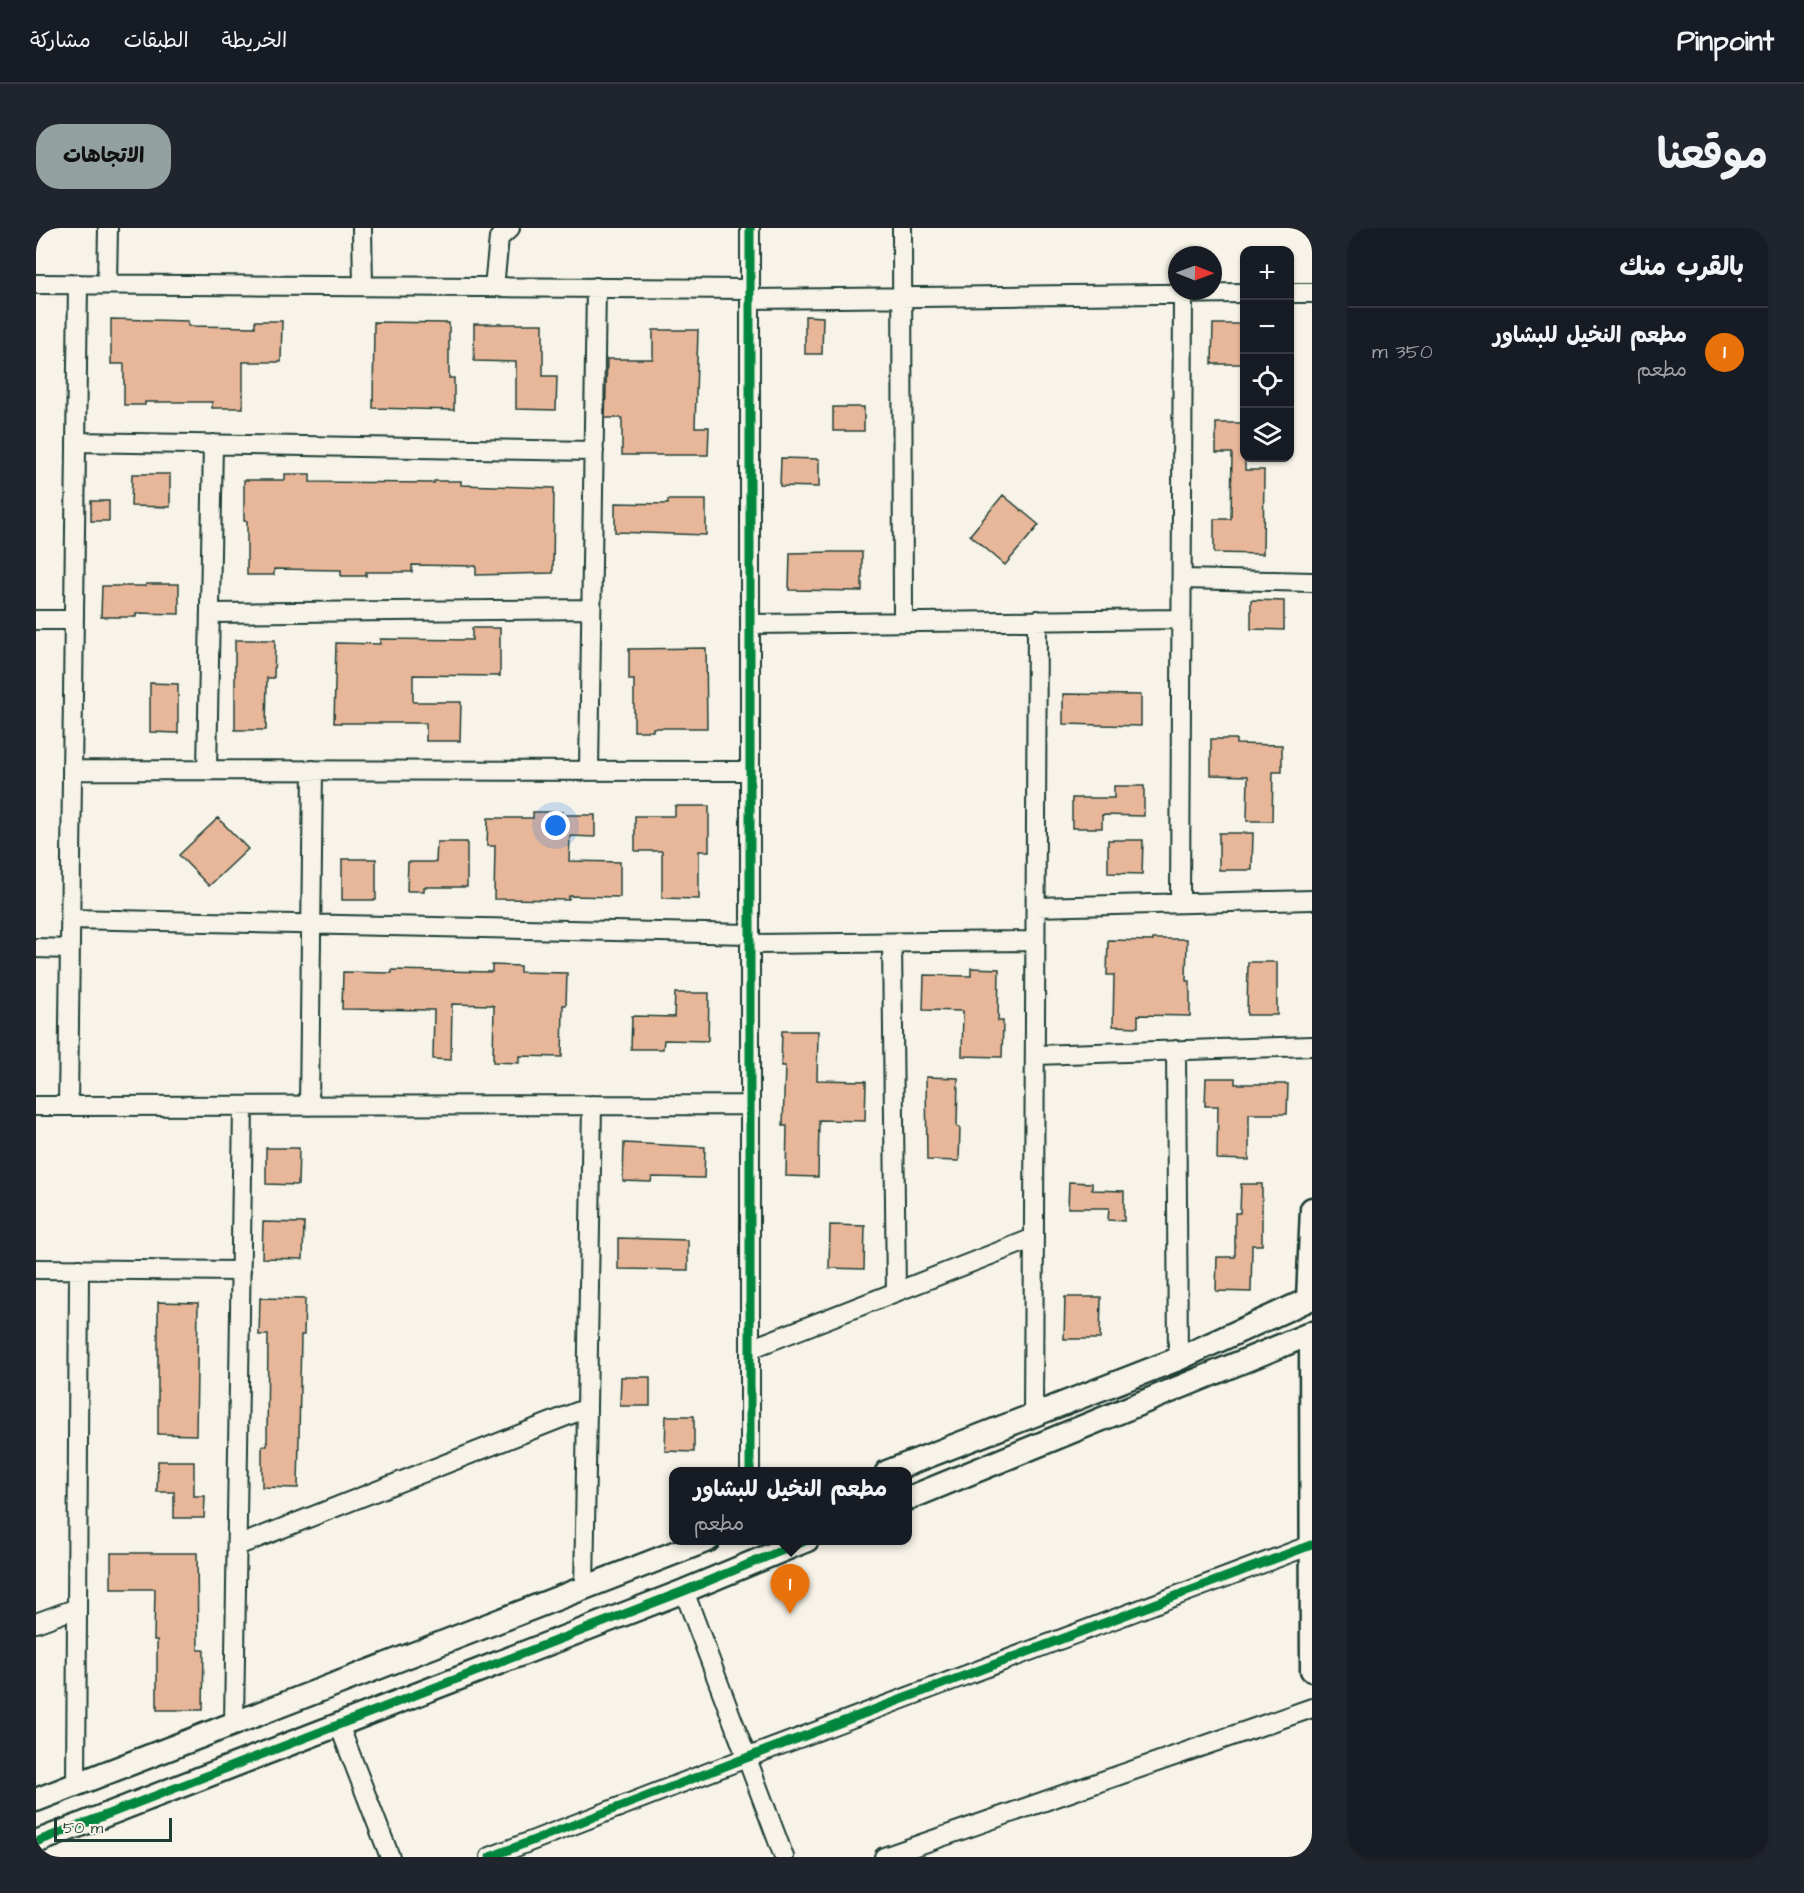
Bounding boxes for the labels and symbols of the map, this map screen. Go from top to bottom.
north arrow [1168,246,1222,300]
your location [541,811,570,840]
pin: 1 [770,1564,810,1614]
scale bar [54,1815,172,1842]

